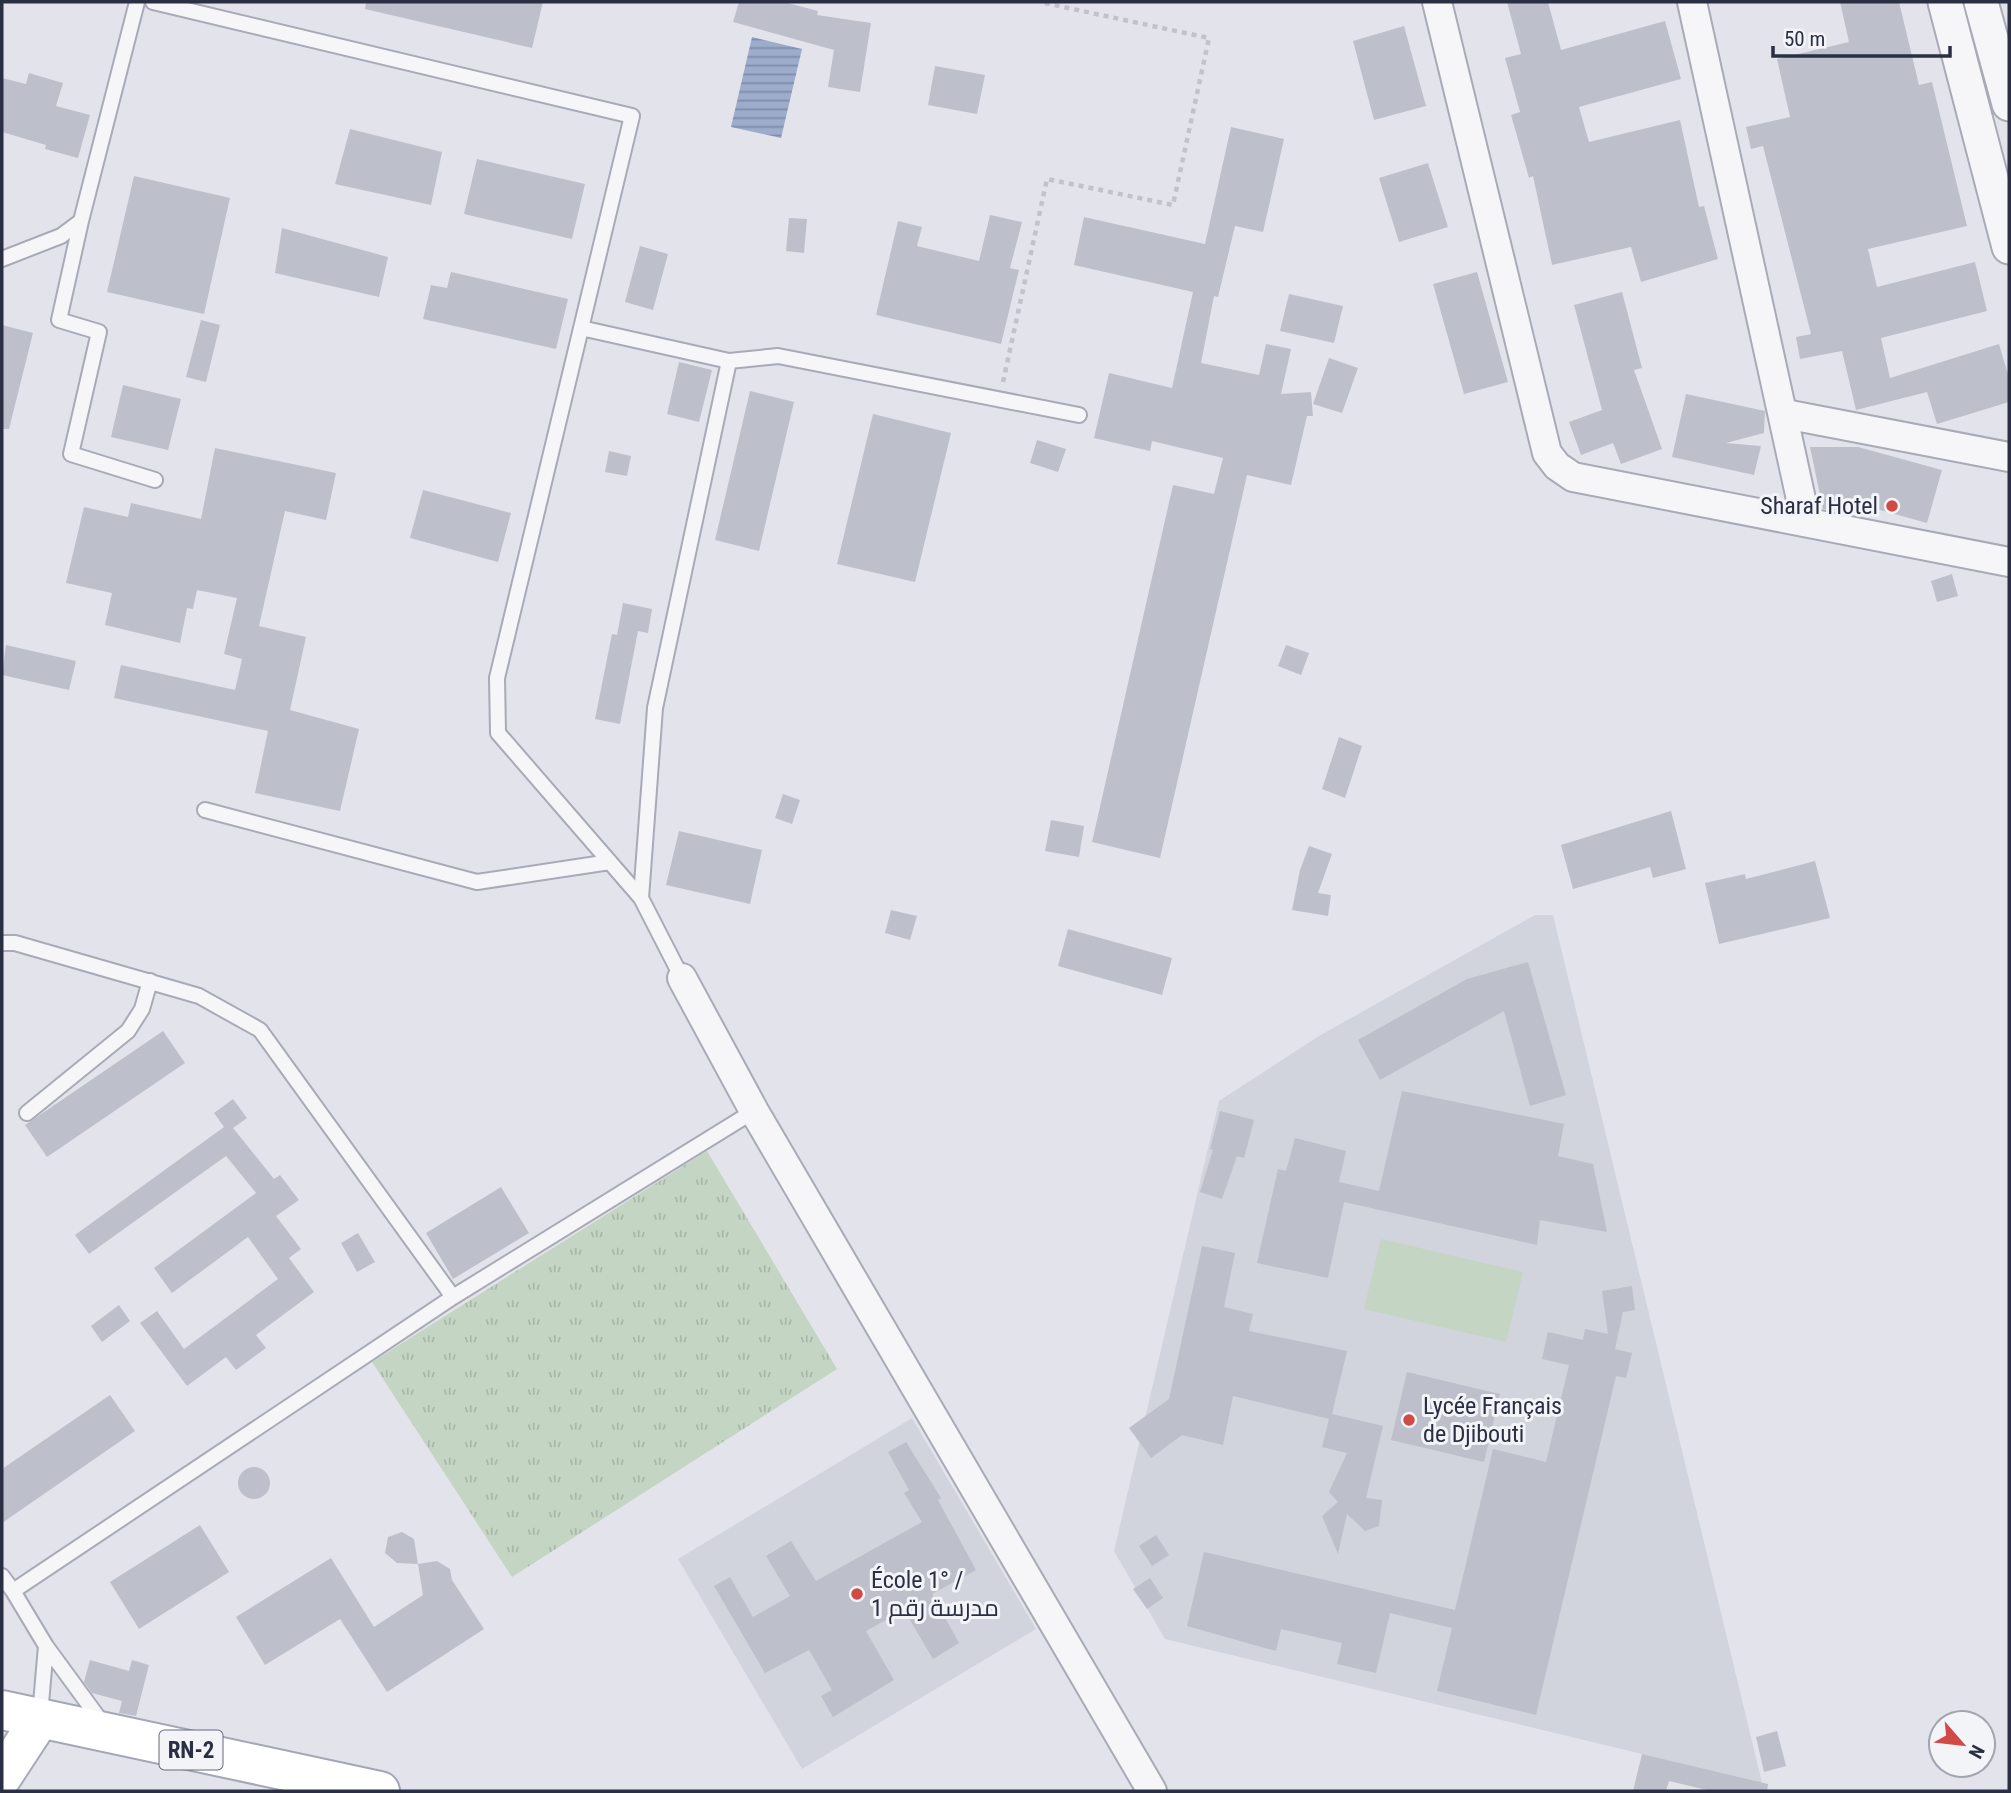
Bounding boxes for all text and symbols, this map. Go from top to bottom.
scale bar [1773,14,1950,58]
text: 50 m [1784,27,1825,51]
place label: Sharaf Hotel [1760,492,1878,520]
marker: Sharaf Hotel [1884,498,1900,514]
place label: Lycée Français de Djibouti [1423,1392,1562,1448]
marker: Lycée Français de Djibouti [1401,1412,1417,1428]
place label: École 1° / مدرسة رقم 1 [871,1566,999,1624]
marker: École 1° / مدرسة رقم 1 [849,1586,865,1602]
north arrow [1927,1709,1997,1779]
road number: RN-2 [160,1730,222,1770]
text: N [1964,1741,1989,1762]

